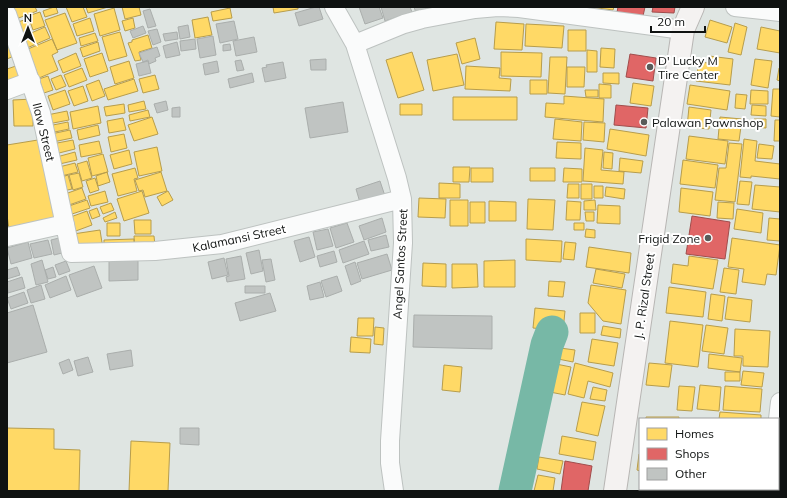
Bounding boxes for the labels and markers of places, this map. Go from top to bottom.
place label: D' Lucky M Tire Center [658,53,719,82]
marker: D' Lucky M Tire Center [645,62,655,72]
place label: Palawan Pawnshop [652,115,764,130]
marker: Palawan Pawnshop [639,117,649,127]
place label: Frigid Zone [638,231,700,246]
marker: Frigid Zone [703,233,713,243]

